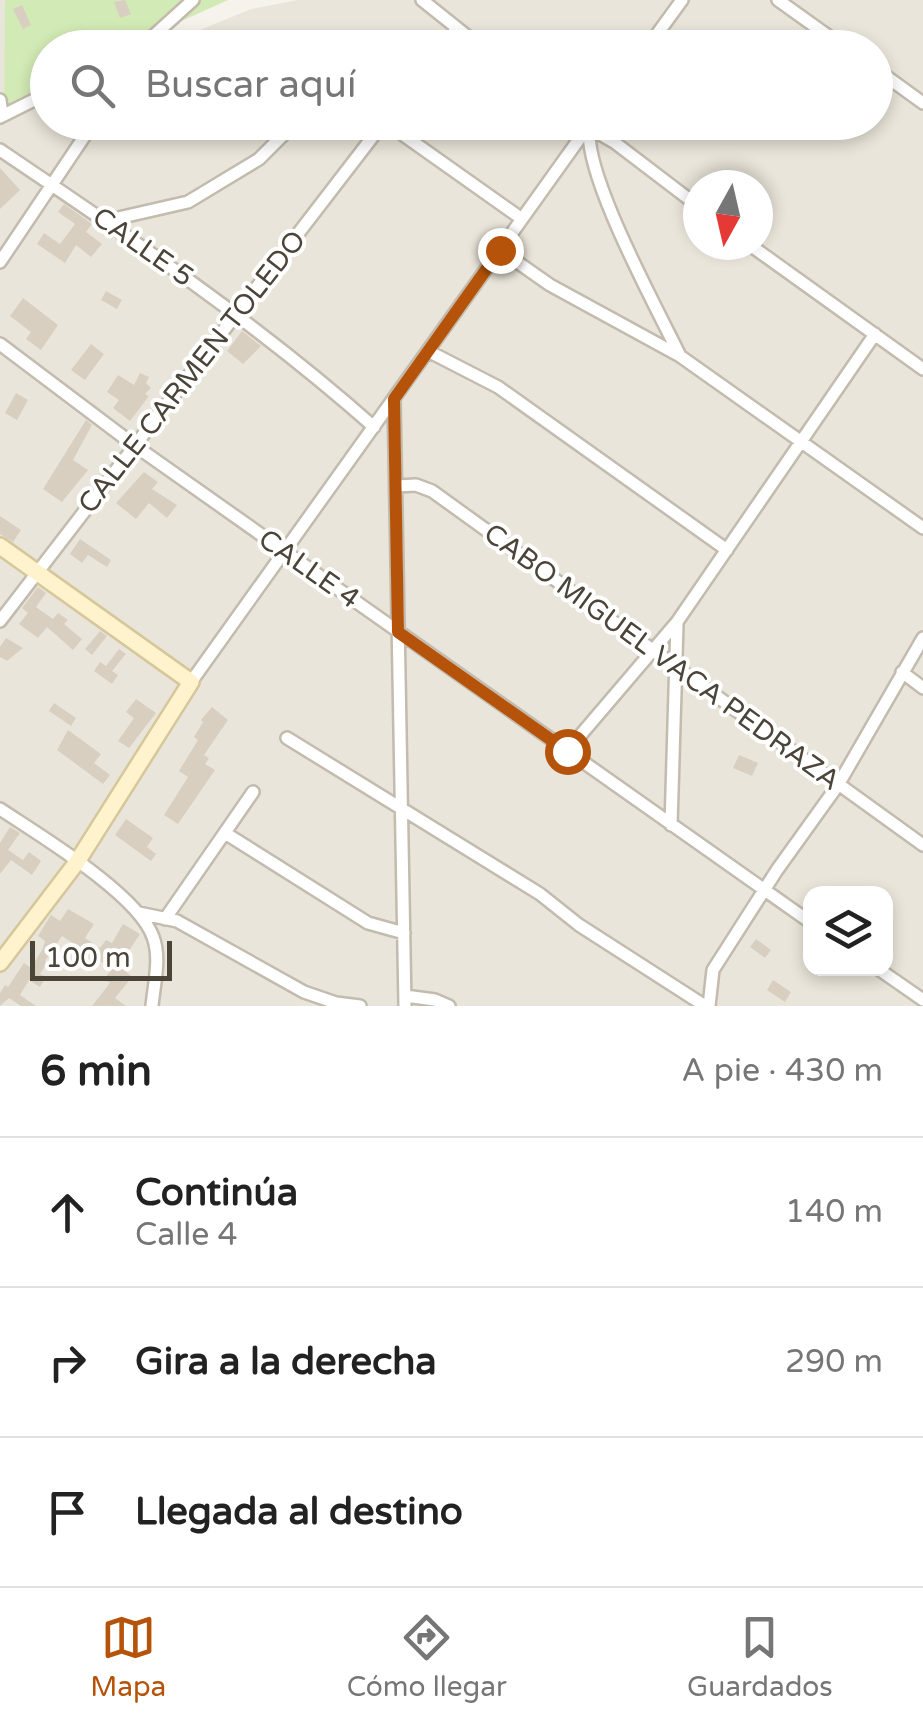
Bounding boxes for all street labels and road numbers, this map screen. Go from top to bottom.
street label: CALLE 5 [86,200,200,294]
street label: CALLE CARMEN TOLEDO [71,224,313,520]
street label: CABO MIGUEL VACA PEDRAZA [477,516,847,798]
street label: CALLE 4 [252,522,366,616]

